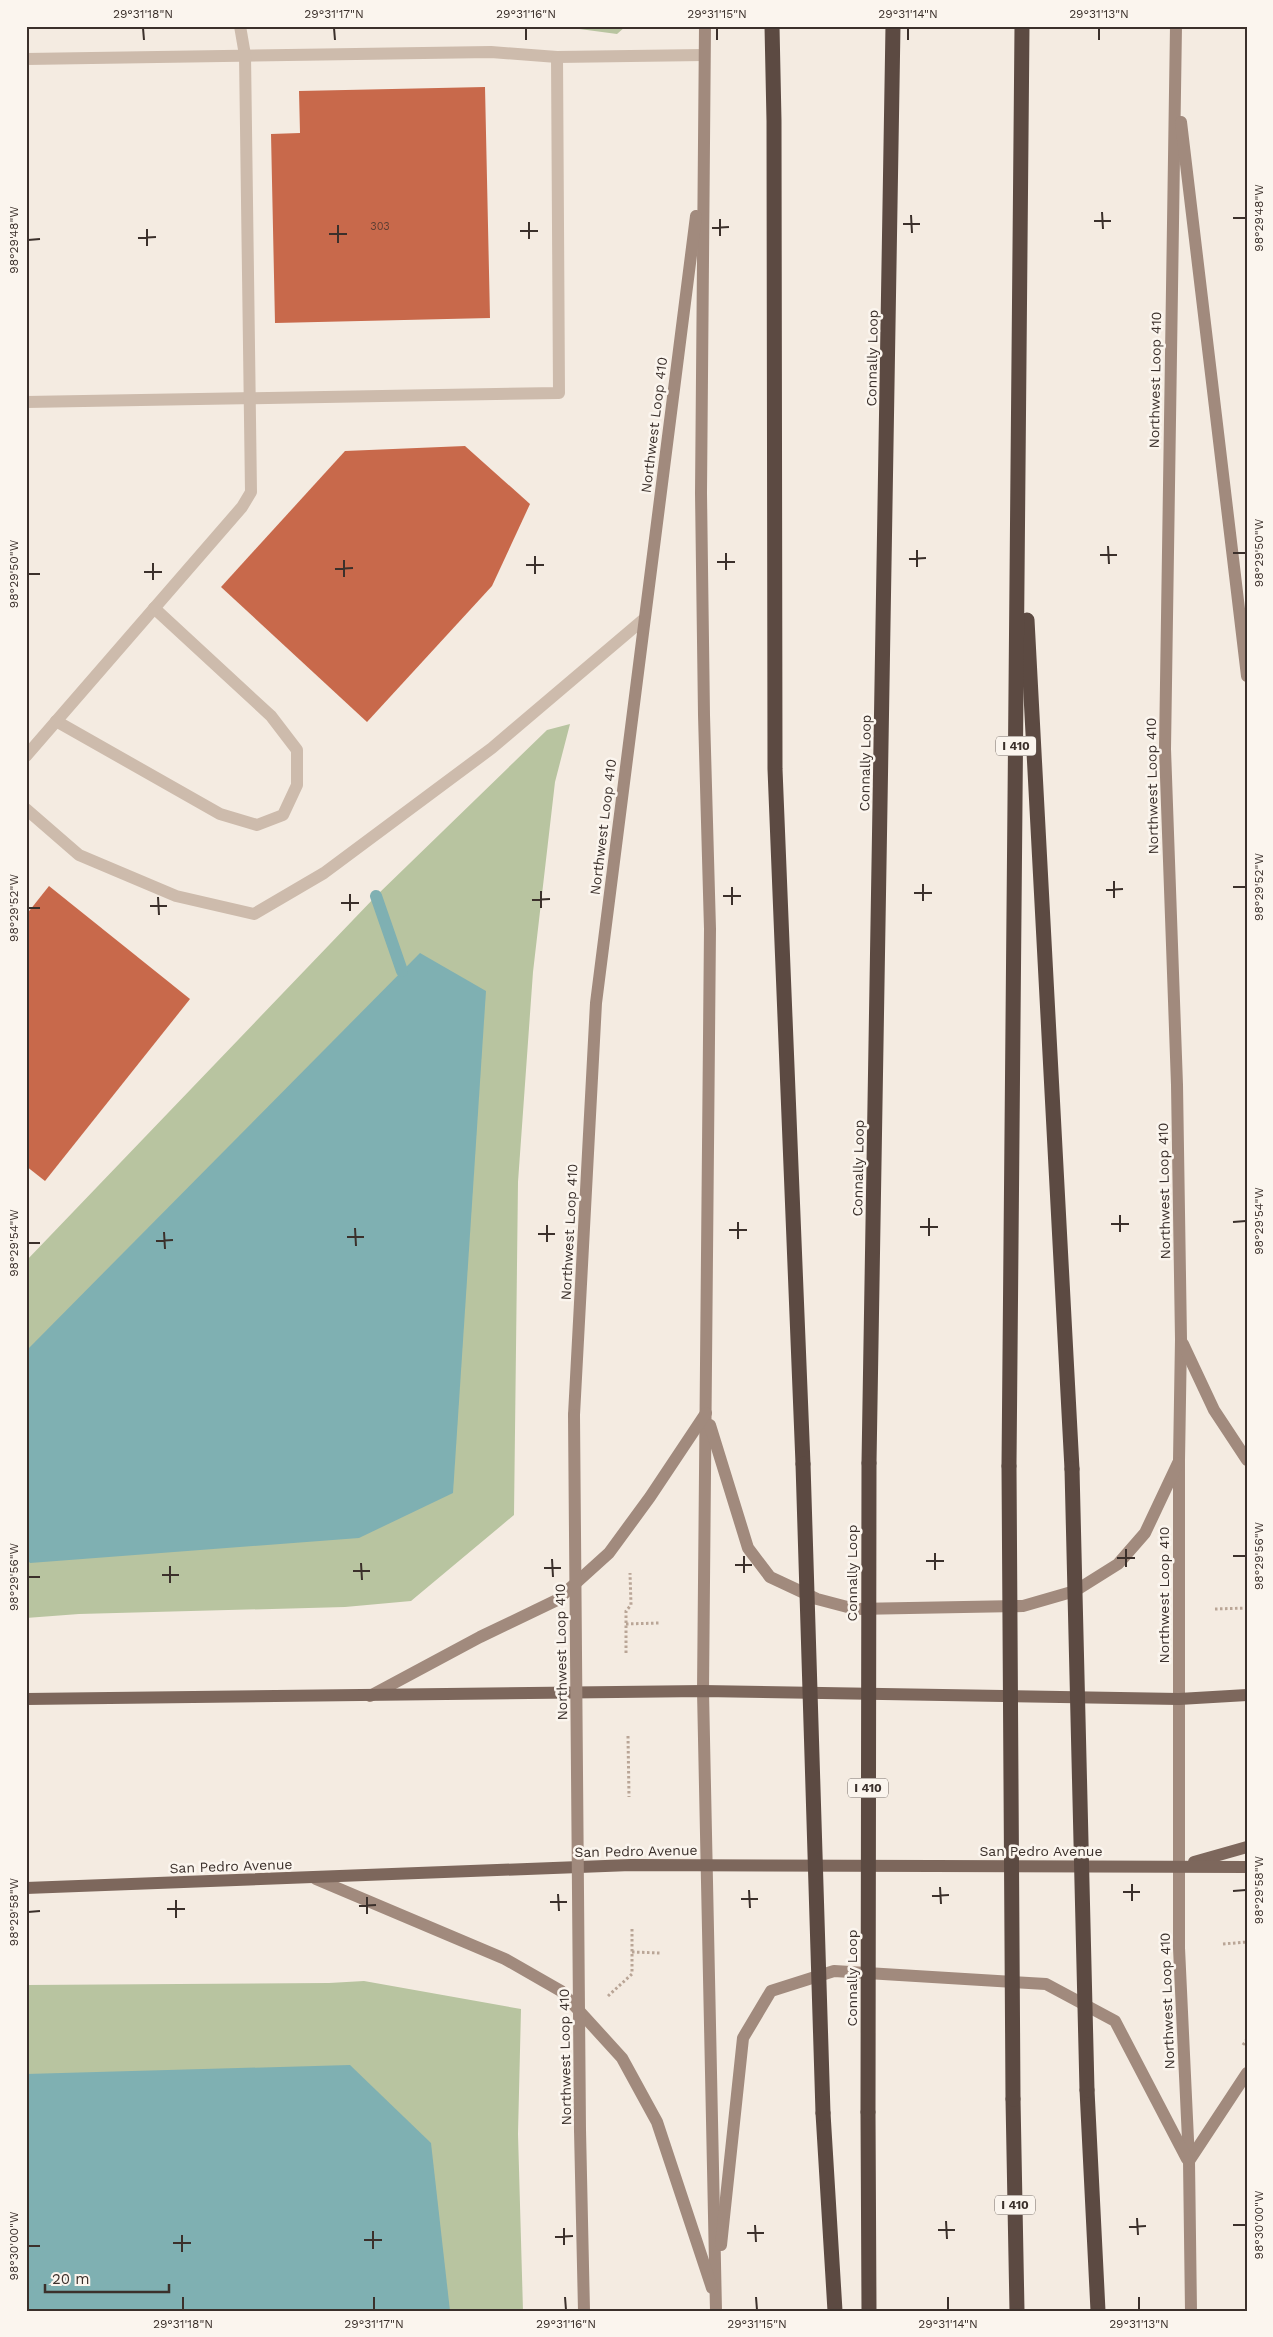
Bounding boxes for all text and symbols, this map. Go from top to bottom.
text: 29°31'18"N [113,7,173,21]
text: 29°31'17"N [304,7,364,21]
text: 29°31'16"N [496,7,556,21]
text: 29°31'15"N [687,7,747,21]
text: 29°31'14"N [878,7,938,21]
text: 29°31'13"N [1069,7,1129,21]
text: 98°29'48"W [1252,184,1266,252]
text: 98°29'48"W [7,206,21,274]
house number: 303 [370,220,390,233]
street label: Connally Loop [863,309,881,407]
street label: Northwest Loop 410 [1146,311,1164,449]
street label: Northwest Loop 410 [638,356,670,494]
text: 98°29'50"W [1252,518,1266,587]
text: 98°29'50"W [7,539,21,608]
street label: Connally Loop [856,714,874,812]
street label: Northwest Loop 410 [1143,717,1161,855]
road number: I 410 [996,736,1036,756]
street label: Northwest Loop 410 [587,758,619,896]
text: 98°29'52"W [1252,853,1266,921]
text: 98°29'52"W [7,874,21,942]
street label: Connally Loop [849,1119,867,1217]
street label: Northwest Loop 410 [1155,1122,1173,1260]
street label: Northwest Loop 410 [557,1163,581,1301]
text: 98°29'54"W [1252,1187,1266,1255]
text: 98°29'54"W [7,1209,21,1277]
text: 98°29'56"W [1252,1521,1266,1590]
street label: Connally Loop [844,1525,860,1621]
street label: Northwest Loop 410 [1156,1527,1172,1663]
text: 98°29'56"W [7,1542,21,1611]
street label: Northwest Loop 410 [552,1583,570,1721]
road number: I 410 [848,1779,888,1798]
street label: San Pedro Avenue [574,1842,698,1860]
street label: San Pedro Avenue [979,1843,1103,1859]
text: 98°29'58"W [1252,1855,1266,1924]
street label: San Pedro Avenue [169,1856,293,1876]
text: 98°29'58"W [7,1877,21,1946]
street label: Connally Loop [844,1930,860,2026]
street label: Northwest Loop 410 [1157,1932,1177,2070]
street label: Northwest Loop 410 [556,1988,574,2126]
text: 98°30'00"W [1252,2190,1266,2259]
road number: I 410 [995,2196,1035,2214]
text: 98°30'00"W [7,2211,21,2280]
scale bar [45,2262,169,2294]
text: 20 m [52,2270,90,2288]
text: 29°31'18"N [153,2317,213,2331]
text: 29°31'17"N [344,2317,404,2331]
text: 29°31'16"N [536,2317,596,2331]
text: 29°31'15"N [727,2317,787,2331]
text: 29°31'14"N [918,2317,978,2331]
text: 29°31'13"N [1109,2317,1169,2331]

